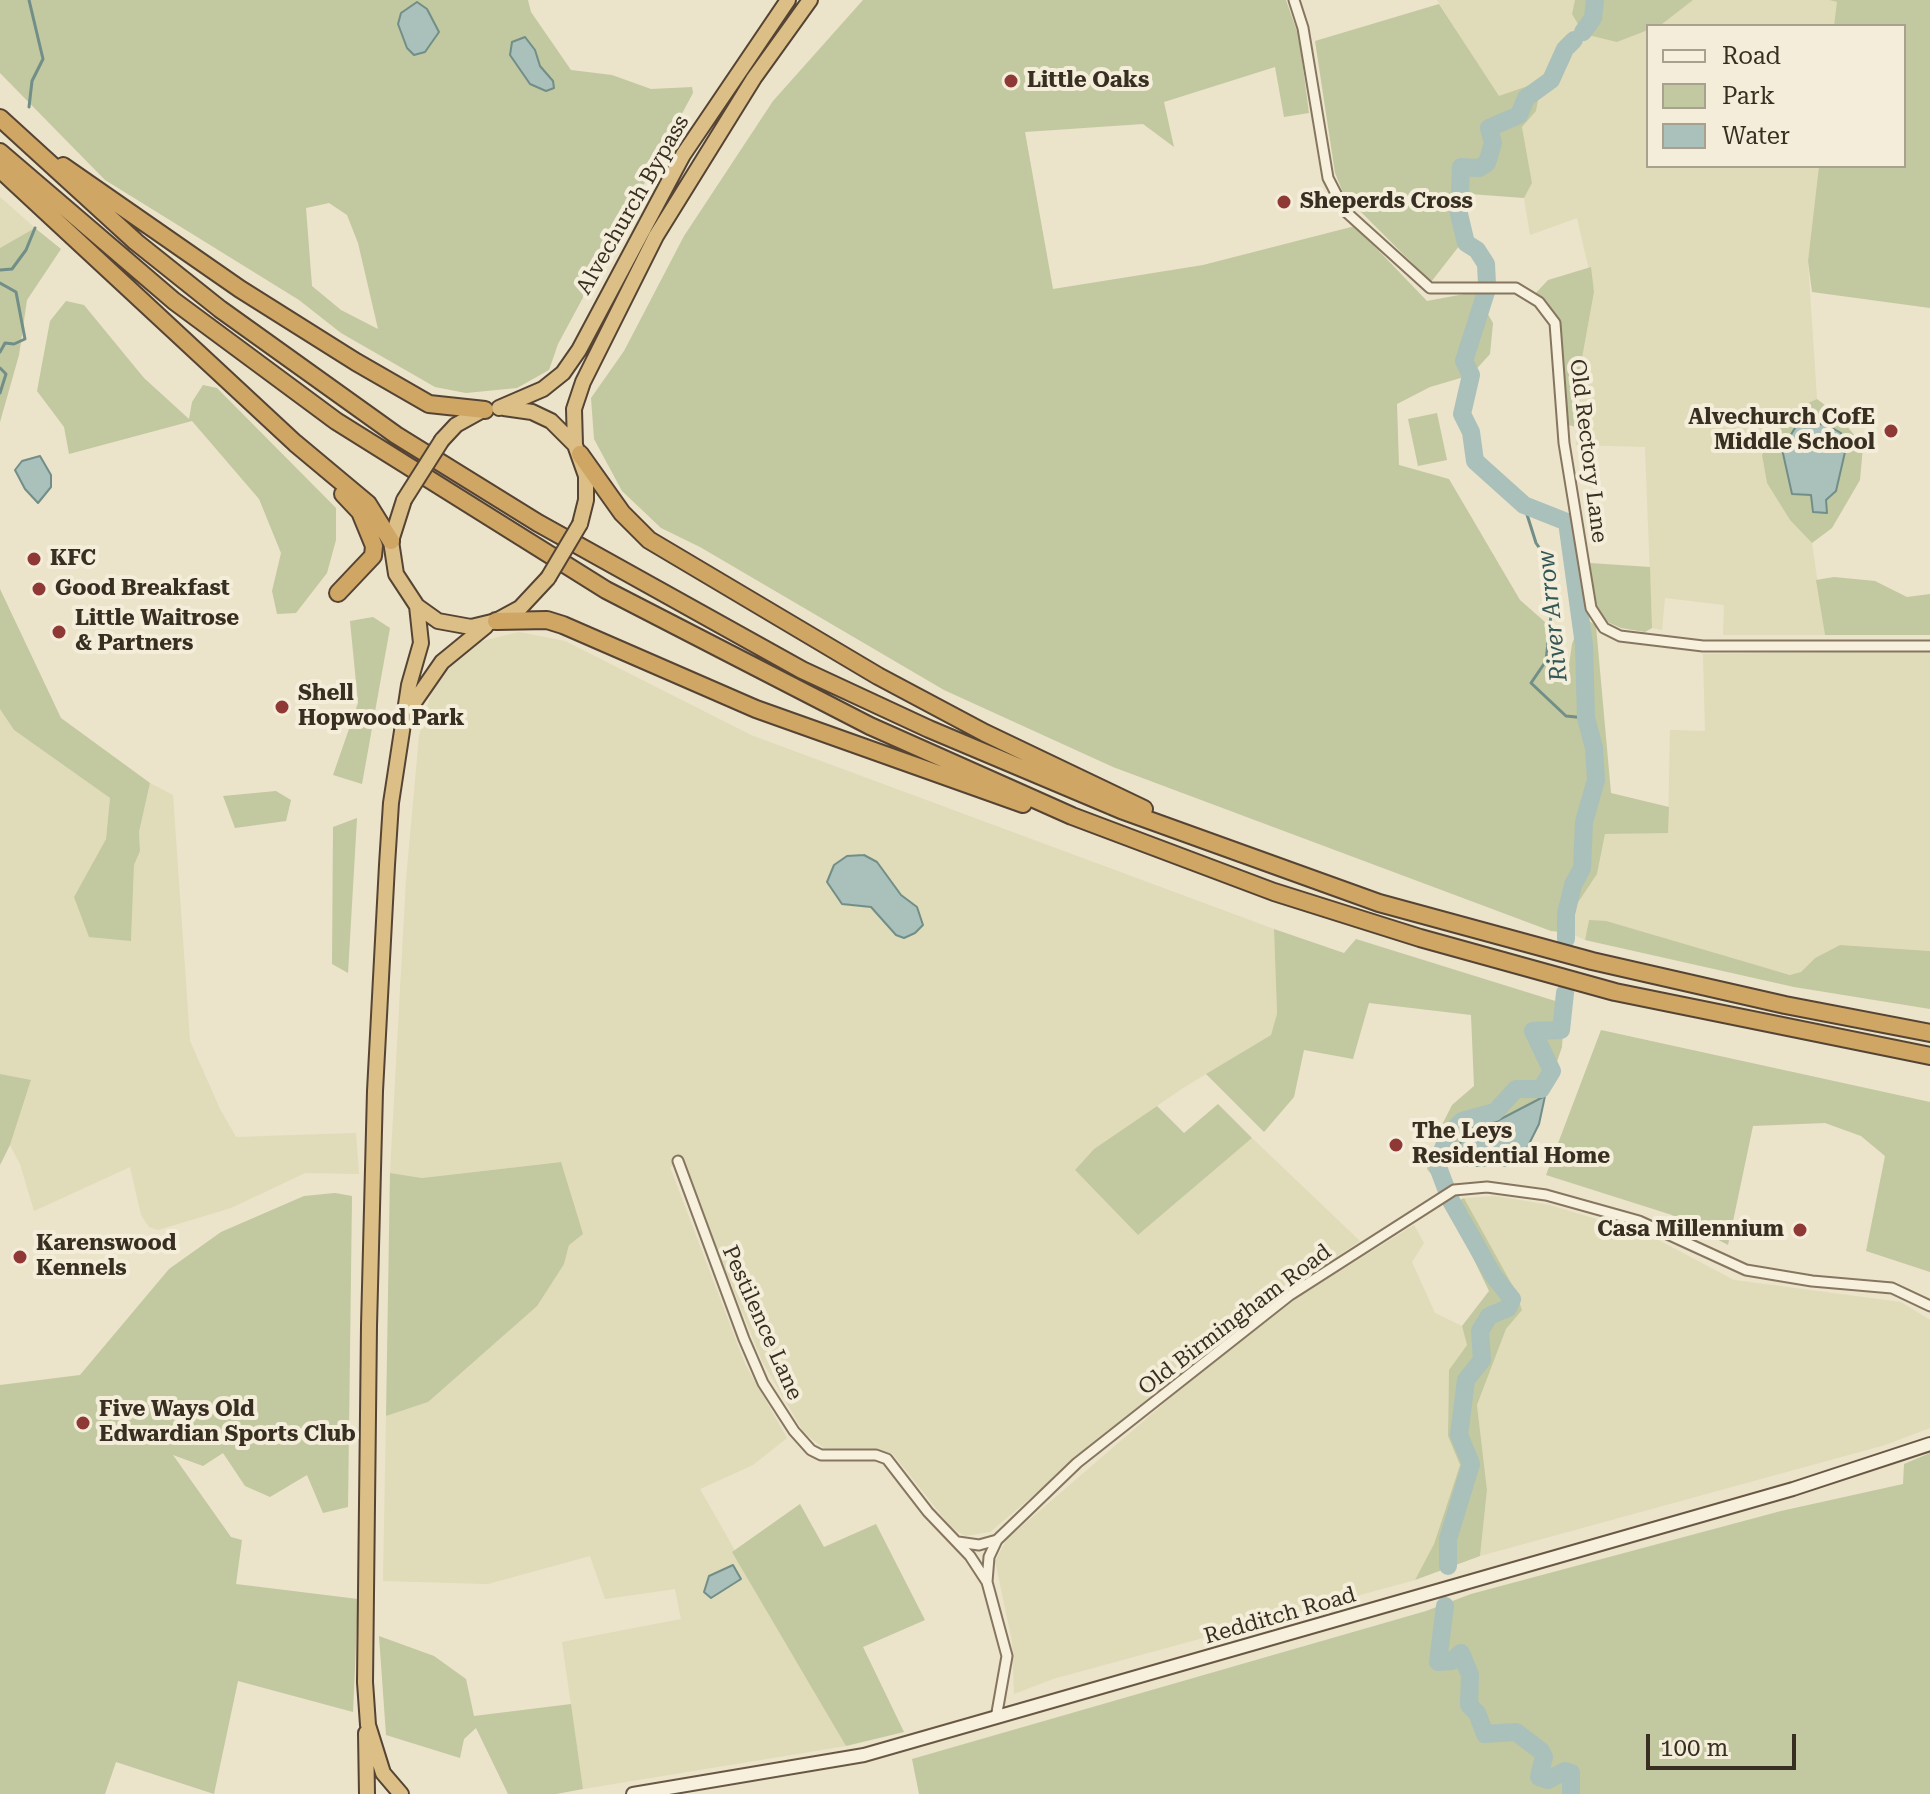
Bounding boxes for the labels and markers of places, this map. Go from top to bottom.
place label: Little Oaks [1027,68,1149,94]
marker: Little Oaks [1002,72,1020,90]
place label: Sheperds Cross [1300,189,1473,215]
marker: Sheperds Cross [1275,193,1293,211]
place label: Alvechurch CofE Middle School [1688,405,1875,456]
marker: Alvechurch CofE Middle School [1882,422,1900,440]
place label: KFC [50,546,96,572]
marker: KFC [25,550,43,568]
place label: Good Breakfast [55,576,230,602]
marker: Good Breakfast [30,580,48,598]
place label: Little Waitrose & Partners [75,606,239,658]
marker: Little Waitrose & Partners [50,623,68,641]
place label: Shell Hopwood Park [298,681,464,732]
marker: Shell Hopwood Park [273,698,291,716]
place label: The Leys Residential Home [1412,1119,1610,1170]
marker: The Leys Residential Home [1387,1136,1405,1154]
place label: Casa Millennium [1597,1217,1784,1243]
marker: Casa Millennium [1791,1221,1809,1239]
place label: Karenswood Kennels [36,1231,176,1282]
marker: Karenswood Kennels [11,1248,29,1266]
place label: Five Ways Old Edwardian Sports Club [99,1397,356,1448]
marker: Five Ways Old Edwardian Sports Club [74,1414,92,1432]

